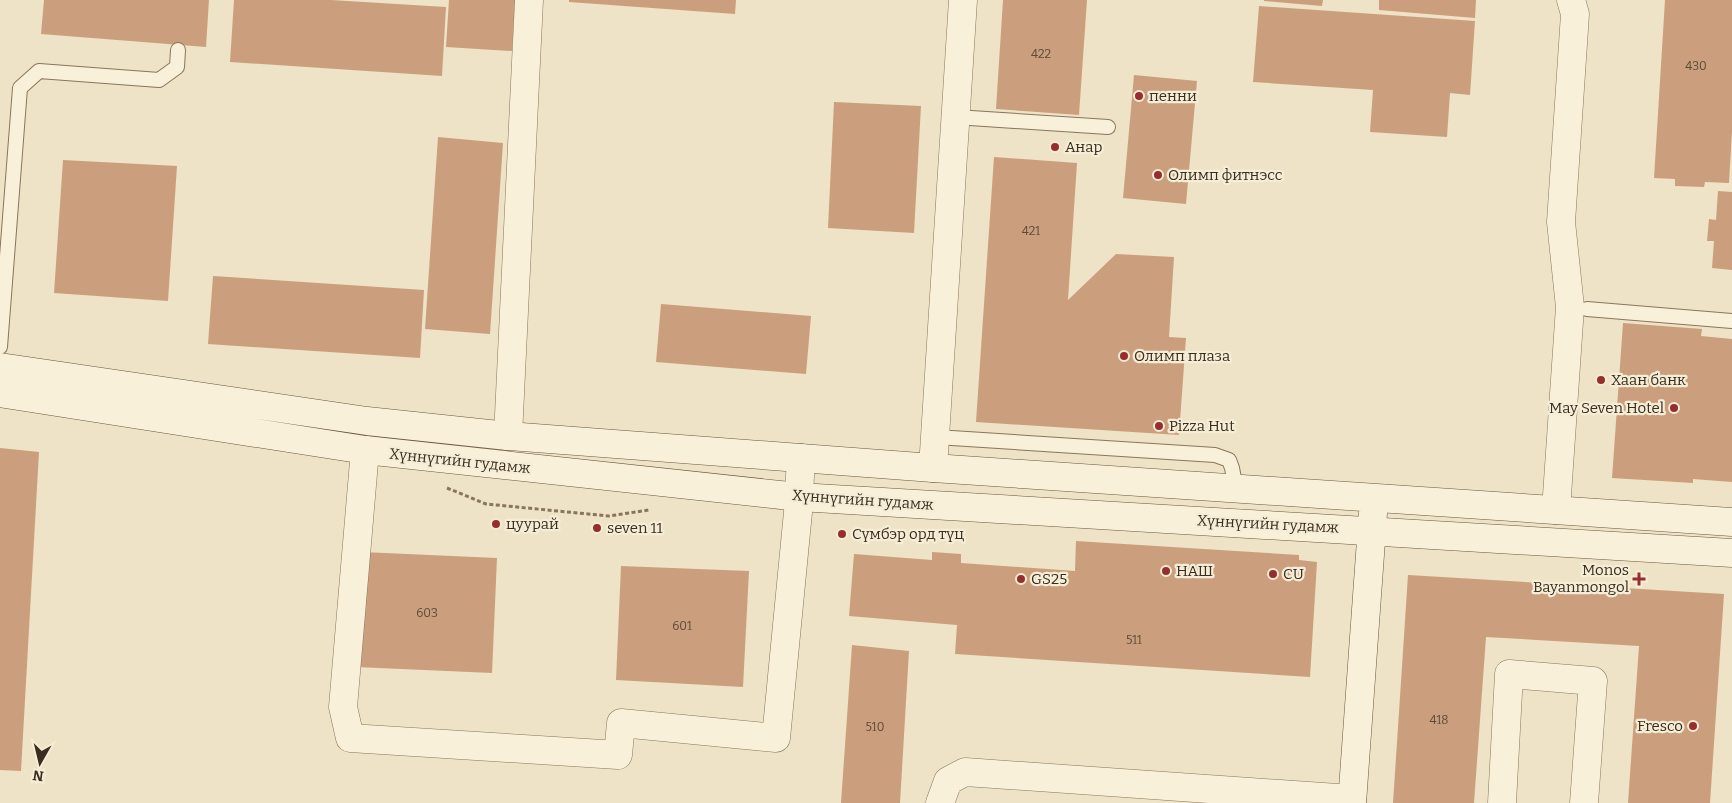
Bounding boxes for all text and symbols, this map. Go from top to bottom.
house number: 422 [1031,47,1051,61]
house number: 430 [1685,59,1707,73]
place label: пенни [1149,87,1197,105]
marker: пенни [1133,90,1145,102]
place label: Анар [1065,138,1102,156]
marker: Анар [1049,141,1061,153]
place label: Олимп фитнэсс [1168,166,1283,184]
marker: Олимп фитнэсс [1152,169,1164,181]
house number: 421 [1022,224,1040,238]
place label: Олимп плаза [1134,347,1230,365]
marker: Олимп плаза [1118,350,1130,362]
place label: Хаан банк [1611,371,1686,389]
marker: Хаан банк [1595,374,1607,386]
place label: May Seven Hotel [1549,399,1664,417]
marker: May Seven Hotel [1668,402,1680,414]
place label: Pizza Hut [1169,417,1235,435]
marker: Pizza Hut [1153,420,1165,432]
street label: Хүннүгийн гудамж [388,445,532,477]
street label: Хүннүгийн гудамж [791,486,935,514]
street label: Хүннүгийн гудамж [1197,511,1340,537]
place label: цуурай [506,515,559,533]
marker: цуурай [490,518,502,530]
place label: seven 11 [607,519,663,537]
marker: seven 11 [591,522,603,534]
place label: Сүмбэр орд түц [852,525,964,543]
marker: Сүмбэр орд түц [836,528,848,540]
place label: Monos Bayanmongol [1533,561,1629,596]
place label: НАШ [1176,562,1213,580]
marker: НАШ [1160,565,1172,577]
place label: CU [1283,565,1304,583]
marker: CU [1267,568,1279,580]
place label: GS25 [1031,570,1067,588]
marker: GS25 [1015,573,1027,585]
marker: Monos Bayanmongol [1633,573,1645,585]
house number: 603 [416,606,438,620]
house number: 601 [672,619,692,633]
house number: 511 [1126,633,1142,647]
house number: 418 [1429,713,1449,727]
place label: Fresco [1637,717,1683,735]
house number: 510 [866,720,884,734]
marker: Fresco [1687,720,1699,732]
north arrow [15,738,65,788]
text: N [32,766,45,785]

